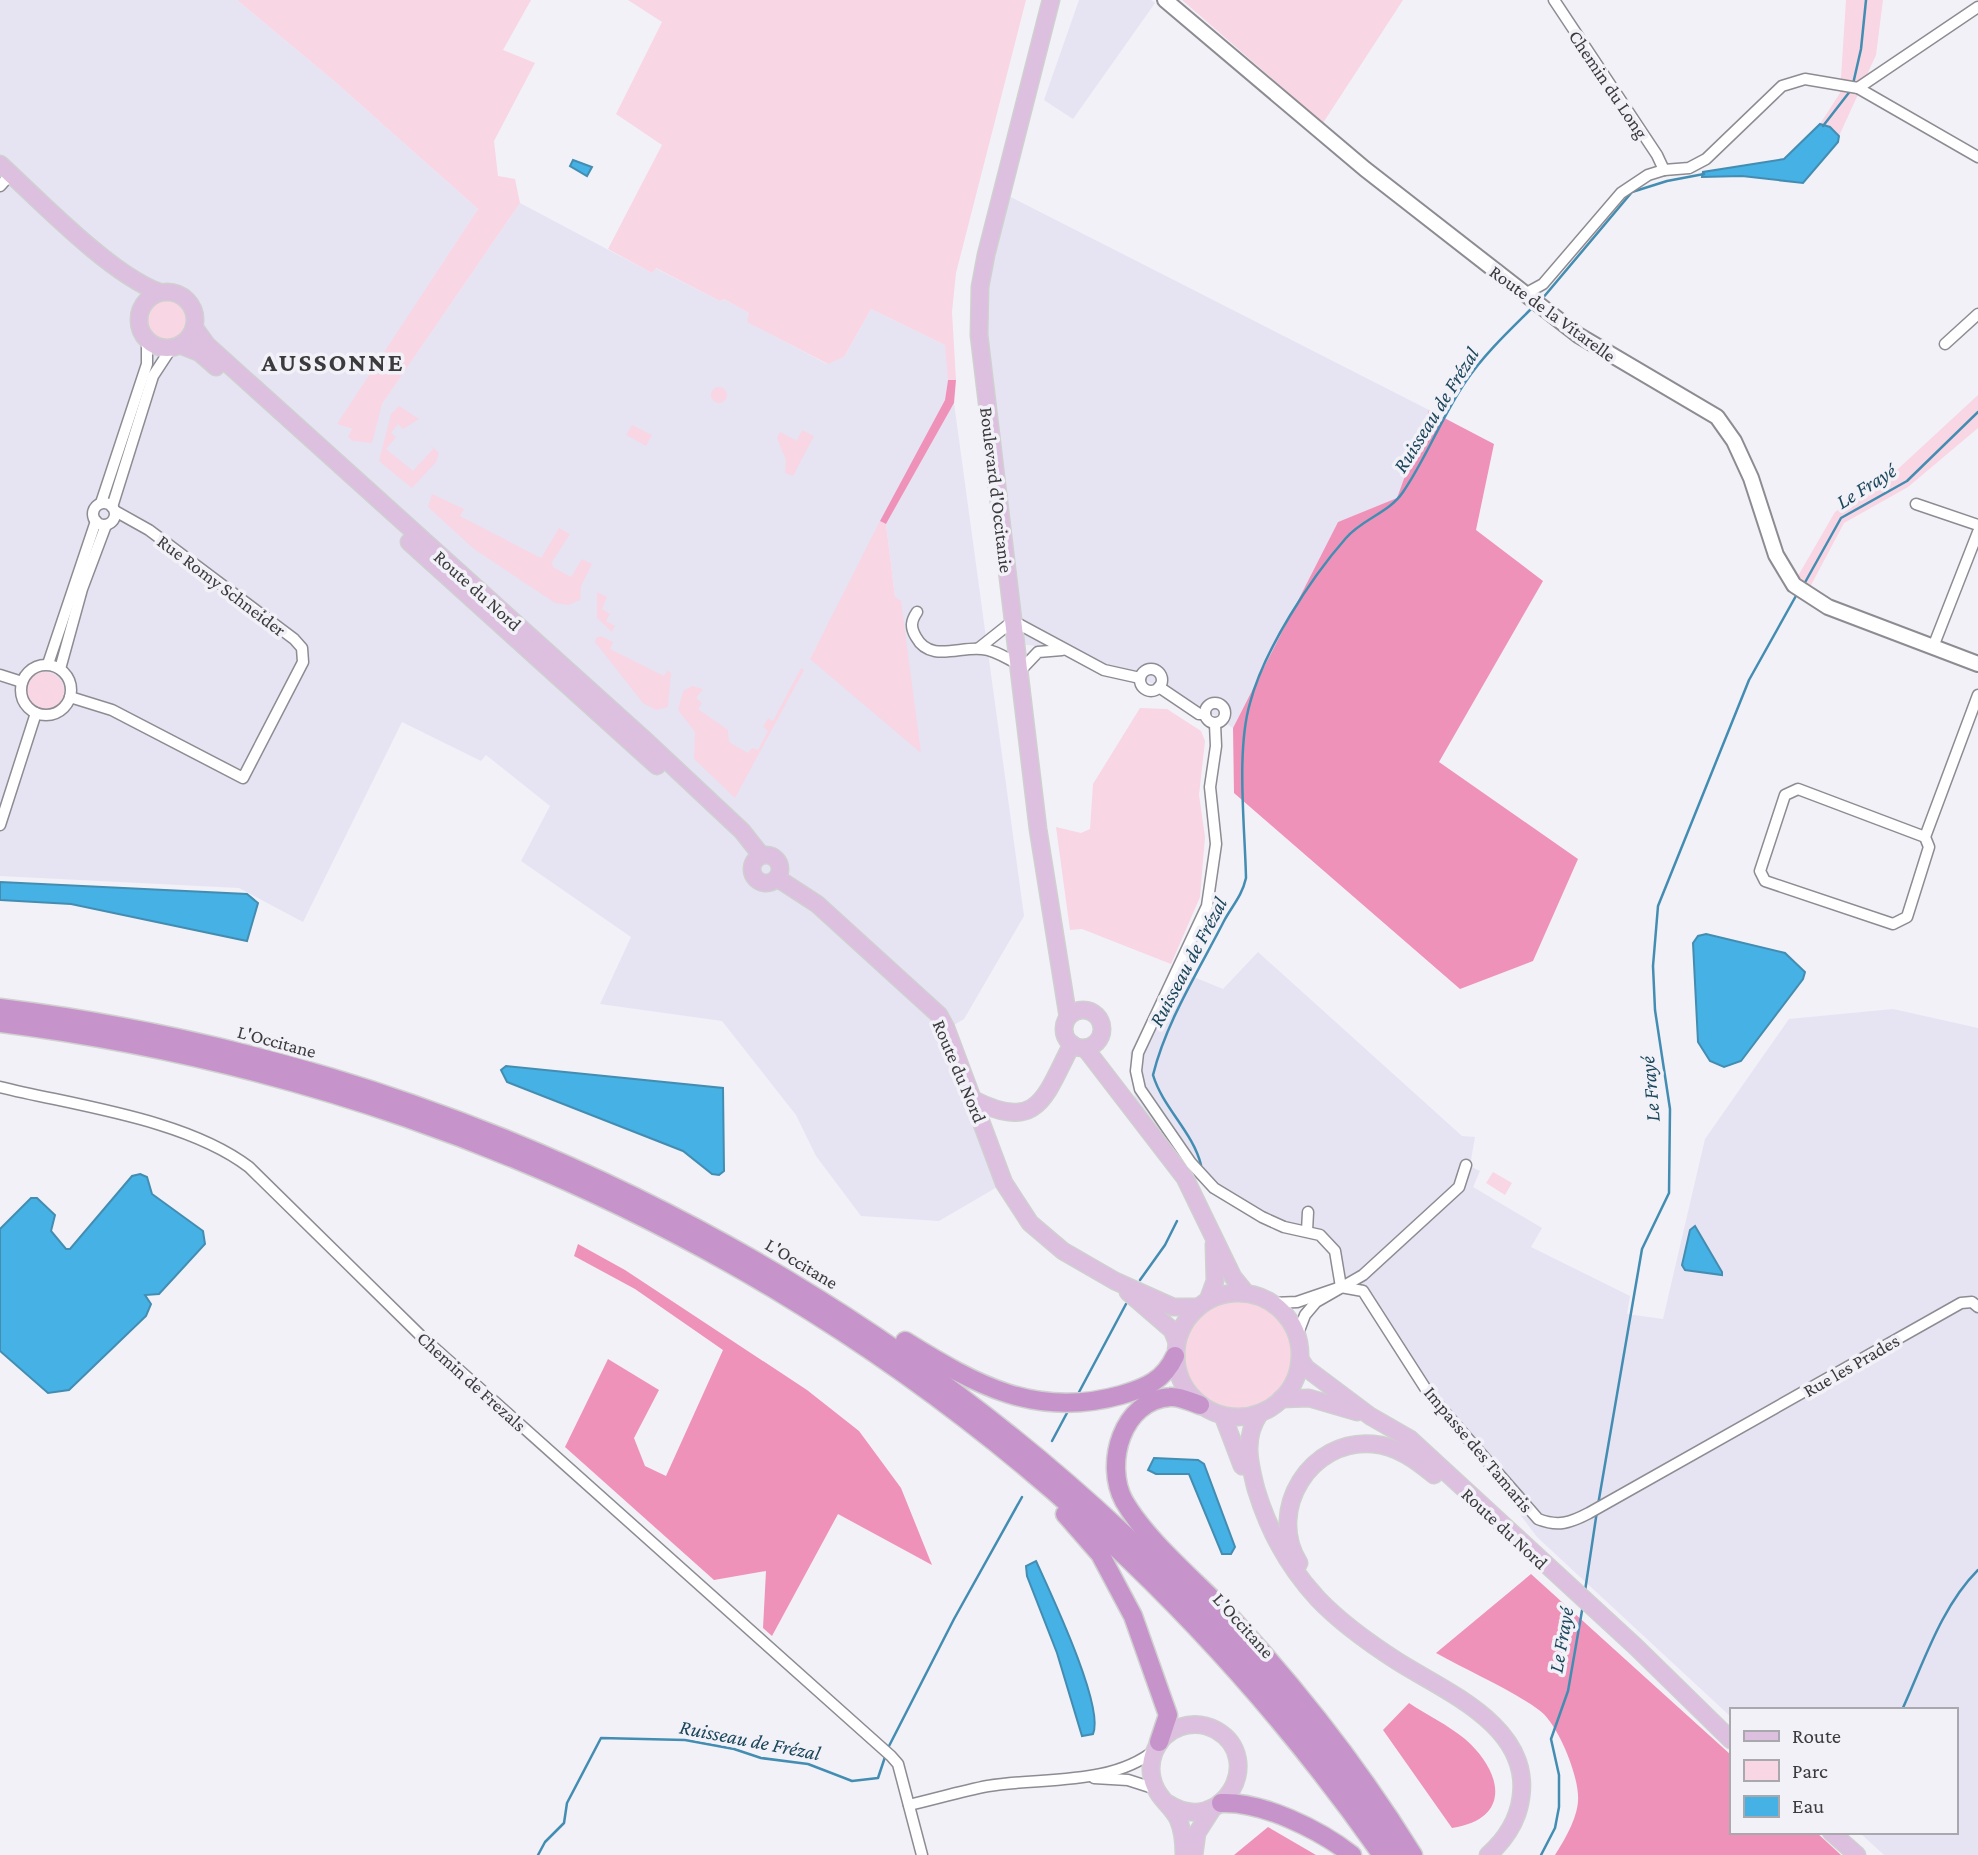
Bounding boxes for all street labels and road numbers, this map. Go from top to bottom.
street label: Chemin du Long [1565,26,1652,142]
street label: Route de la Vitarelle [1486,261,1620,366]
street label: Boulevard d'Occitanie [976,406,1017,574]
street label: Rue Romy Schneider [153,530,290,641]
street label: Route du Nord [430,546,525,635]
street label: Route du Nord [928,1017,991,1126]
street label: L'Occitane [235,1021,319,1062]
street label: L'Occitane [762,1234,842,1293]
street label: Chemin de Frezals [413,1327,530,1436]
street label: Rue les Prades [1800,1330,1903,1401]
street label: Impasse des Tamaris [1420,1382,1537,1516]
street label: Route du Nord [1457,1483,1552,1573]
street label: L'Occitane [1209,1588,1278,1662]

